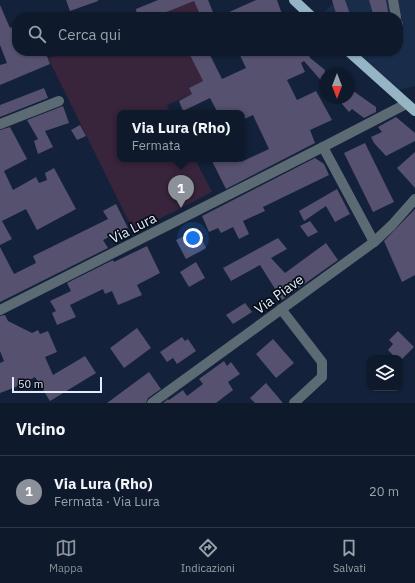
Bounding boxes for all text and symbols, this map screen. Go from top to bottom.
search box [12,12,403,56]
icon: search [26,23,48,45]
text: Cerca qui [58,25,121,44]
north arrow [319,68,355,104]
popup [117,110,245,162]
text: Via Lura (Rho) [132,118,230,137]
text: Fermata [132,137,180,154]
pin: 1 [168,175,194,208]
street label: Via Lura [107,208,160,247]
your location [183,228,203,248]
street label: Via Piave [251,270,307,318]
map controls [367,355,403,391]
button: layers [367,355,403,391]
scale bar [12,375,102,394]
text: 50 m [18,377,43,391]
text: Vicino [16,418,65,440]
text: Via Lura (Rho) [54,474,153,493]
text: 1 [25,483,33,500]
text: 20 m [369,483,399,500]
text: Fermata · Via Lura [54,493,160,510]
tab: Mappa [49,537,83,575]
tab: Indicazioni [181,537,235,575]
tab: Salvati [333,537,366,575]

